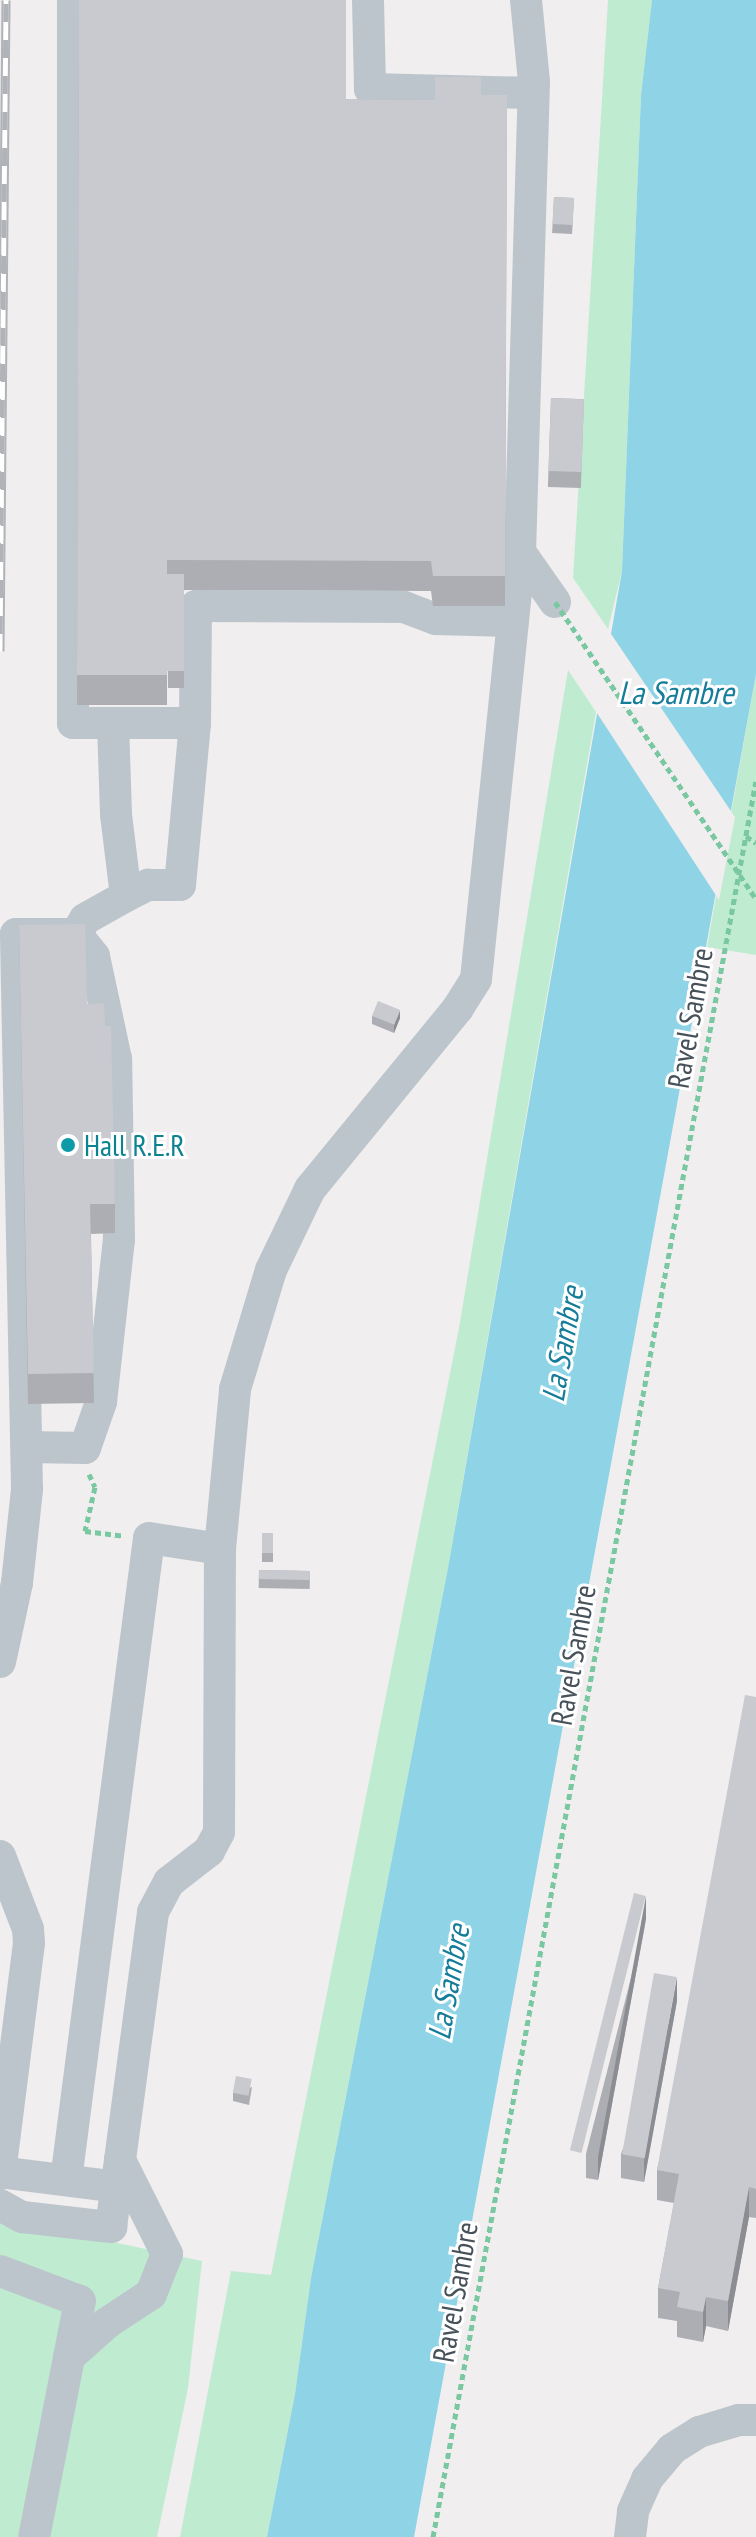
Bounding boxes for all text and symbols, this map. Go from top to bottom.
water label: La Sambre [618,673,734,711]
street label: Ravel Sambre [660,945,720,1091]
place label: Hall R.E.R [84,1127,185,1163]
marker: Hall R.E.R [59,1136,77,1154]
water label: La Sambre [533,1284,591,1404]
street label: Ravel Sambre [543,1582,603,1728]
water label: La Sambre [419,1922,477,2042]
street label: Ravel Sambre [425,2219,485,2365]

